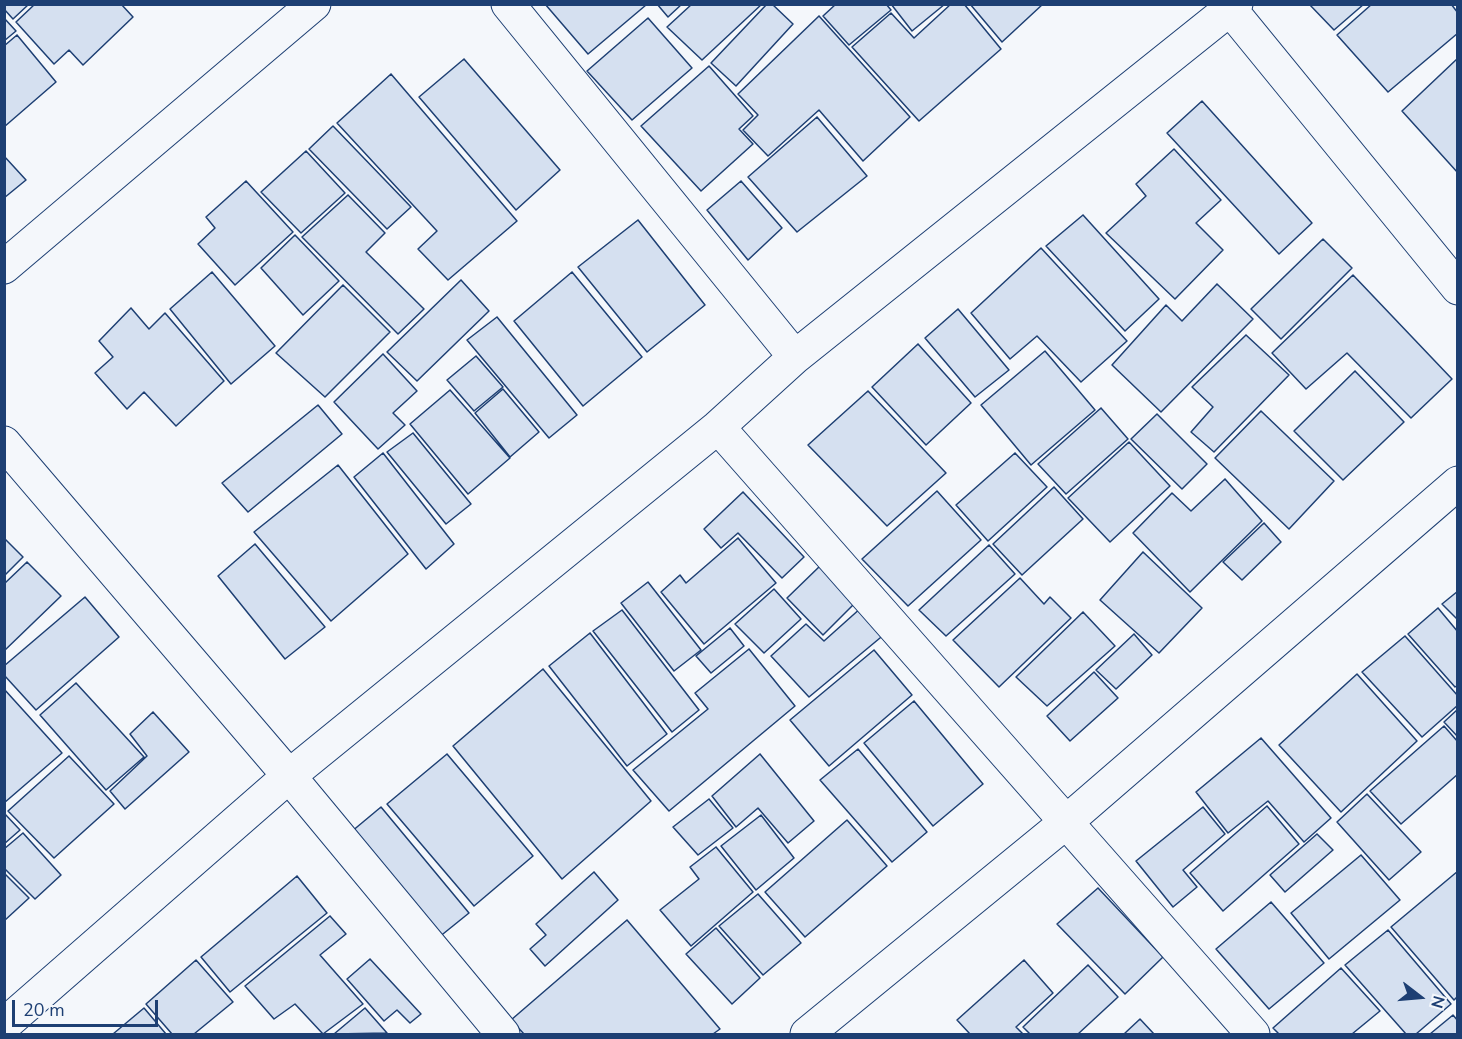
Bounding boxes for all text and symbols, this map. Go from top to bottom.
north arrow [1390,967,1450,1027]
scale bar [15,988,160,1026]
text: N [1425,993,1450,1011]
text: 20 m [23,998,65,1022]

